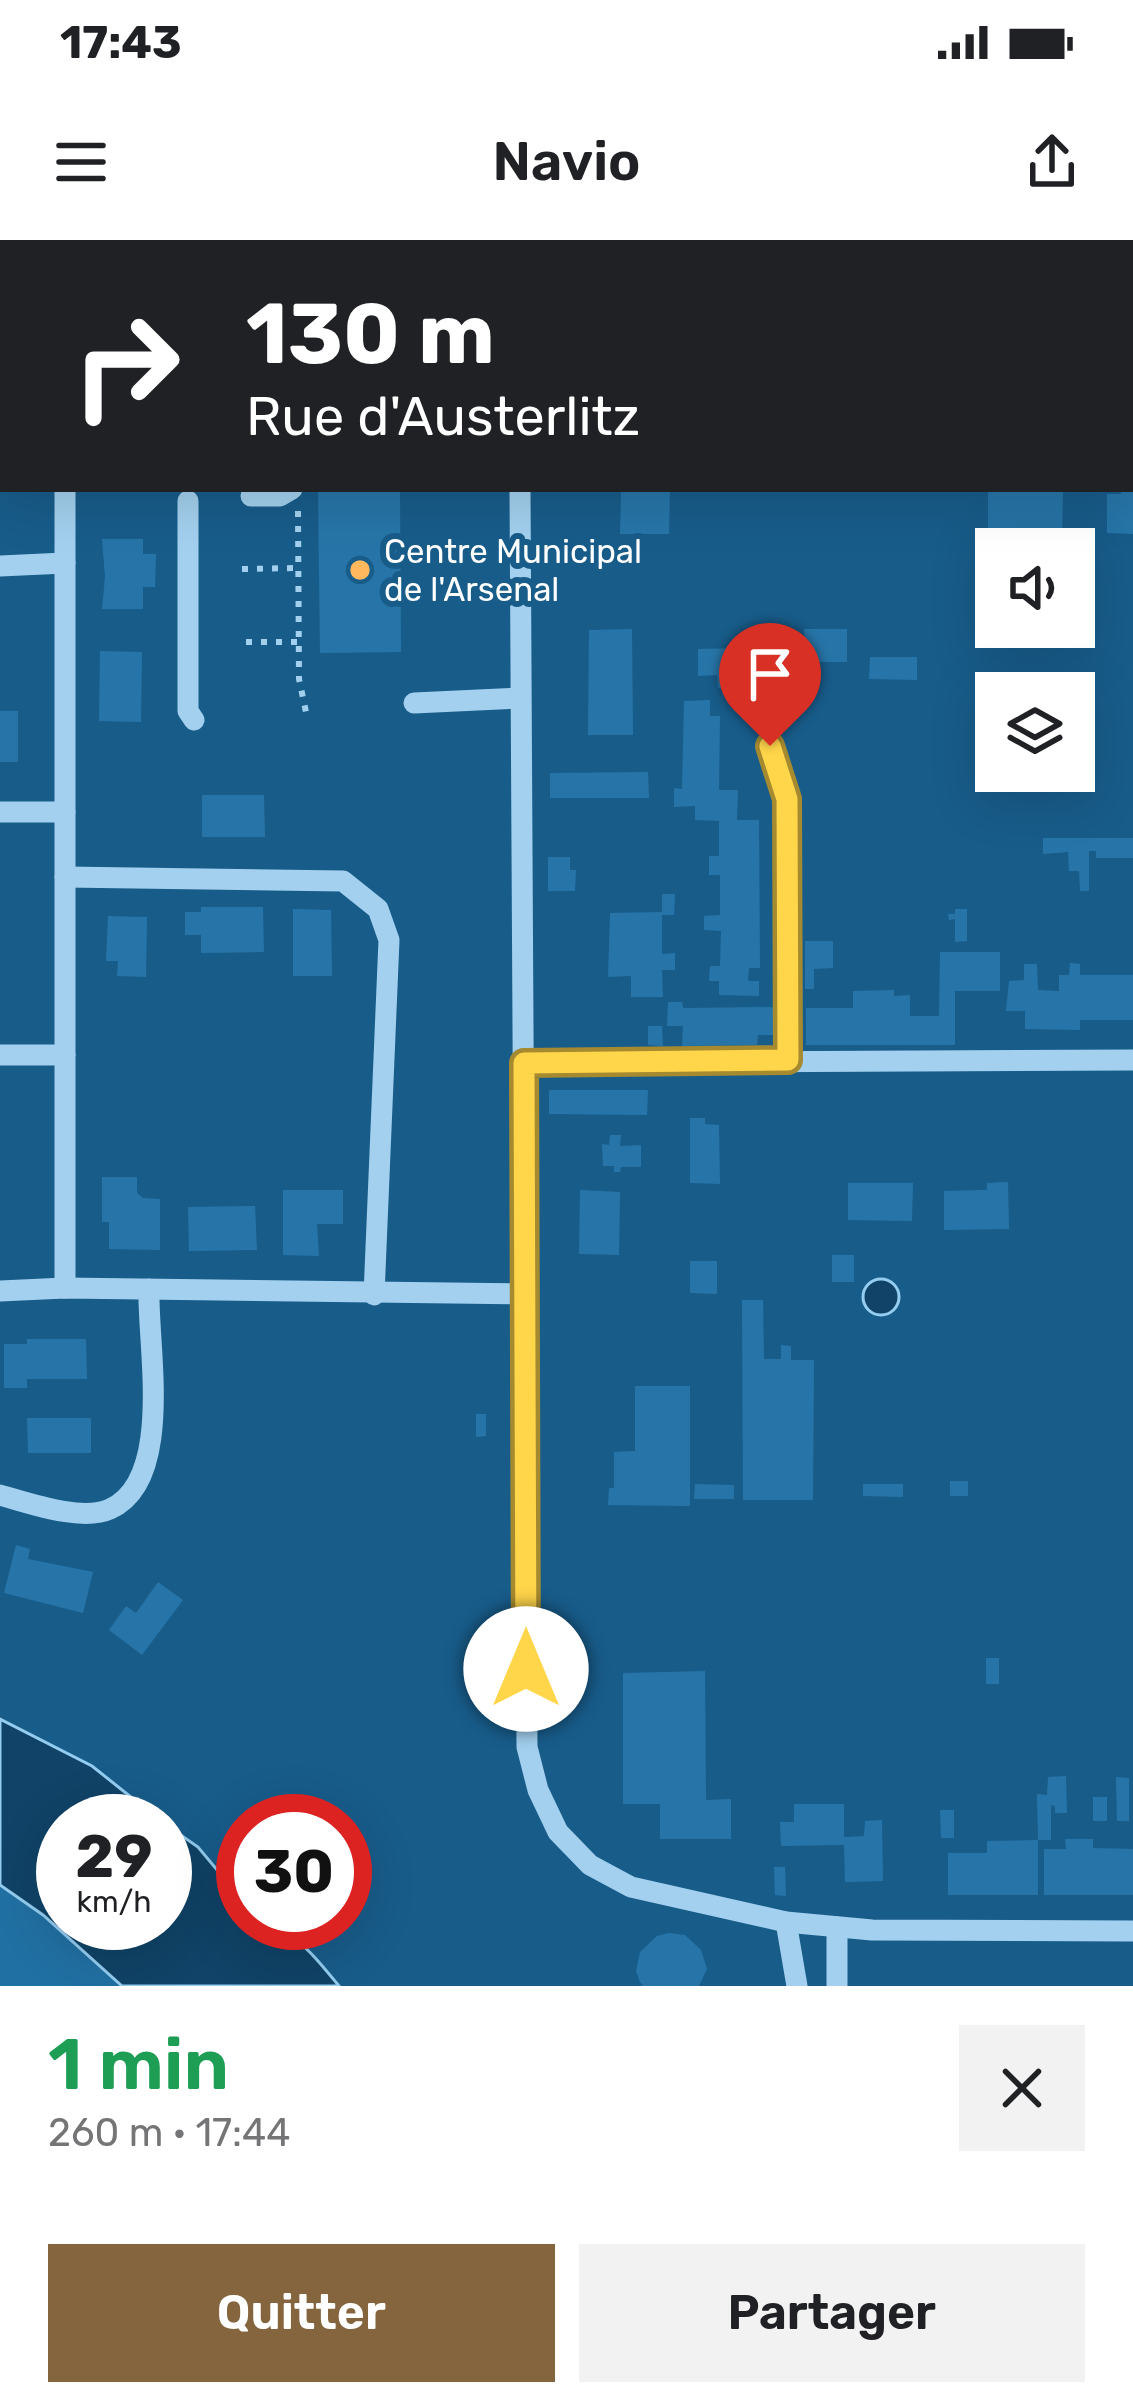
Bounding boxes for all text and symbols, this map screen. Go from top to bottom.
text: 17:43 [60,16,182,69]
icon: menu [48,129,114,195]
icon: share [1019,129,1085,195]
text: Navio [493,130,640,194]
text: 130 m [246,284,495,384]
icon: right [48,288,204,444]
text: Rue d'Austerlitz [246,385,640,449]
map controls [975,528,1095,792]
button: sound [975,528,1095,648]
place label: Centre Municipal de l'Arsenal [384,532,642,609]
marker: Centre Municipal de l'Arsenal [347,557,373,583]
pin [719,623,821,746]
icon: arrive [737,641,803,707]
button: layers [975,672,1095,792]
position arrow [463,1606,589,1732]
speed limit sign: 30 [216,1794,372,1950]
text: 29 [75,1821,153,1892]
text: km/h [77,1884,151,1920]
text: 1 min [48,2022,229,2107]
button: close [959,2025,1085,2151]
text: 260 m · 17:44 [48,2110,291,2156]
button: Quitter [48,2244,555,2382]
button: Partager [579,2244,1085,2382]

